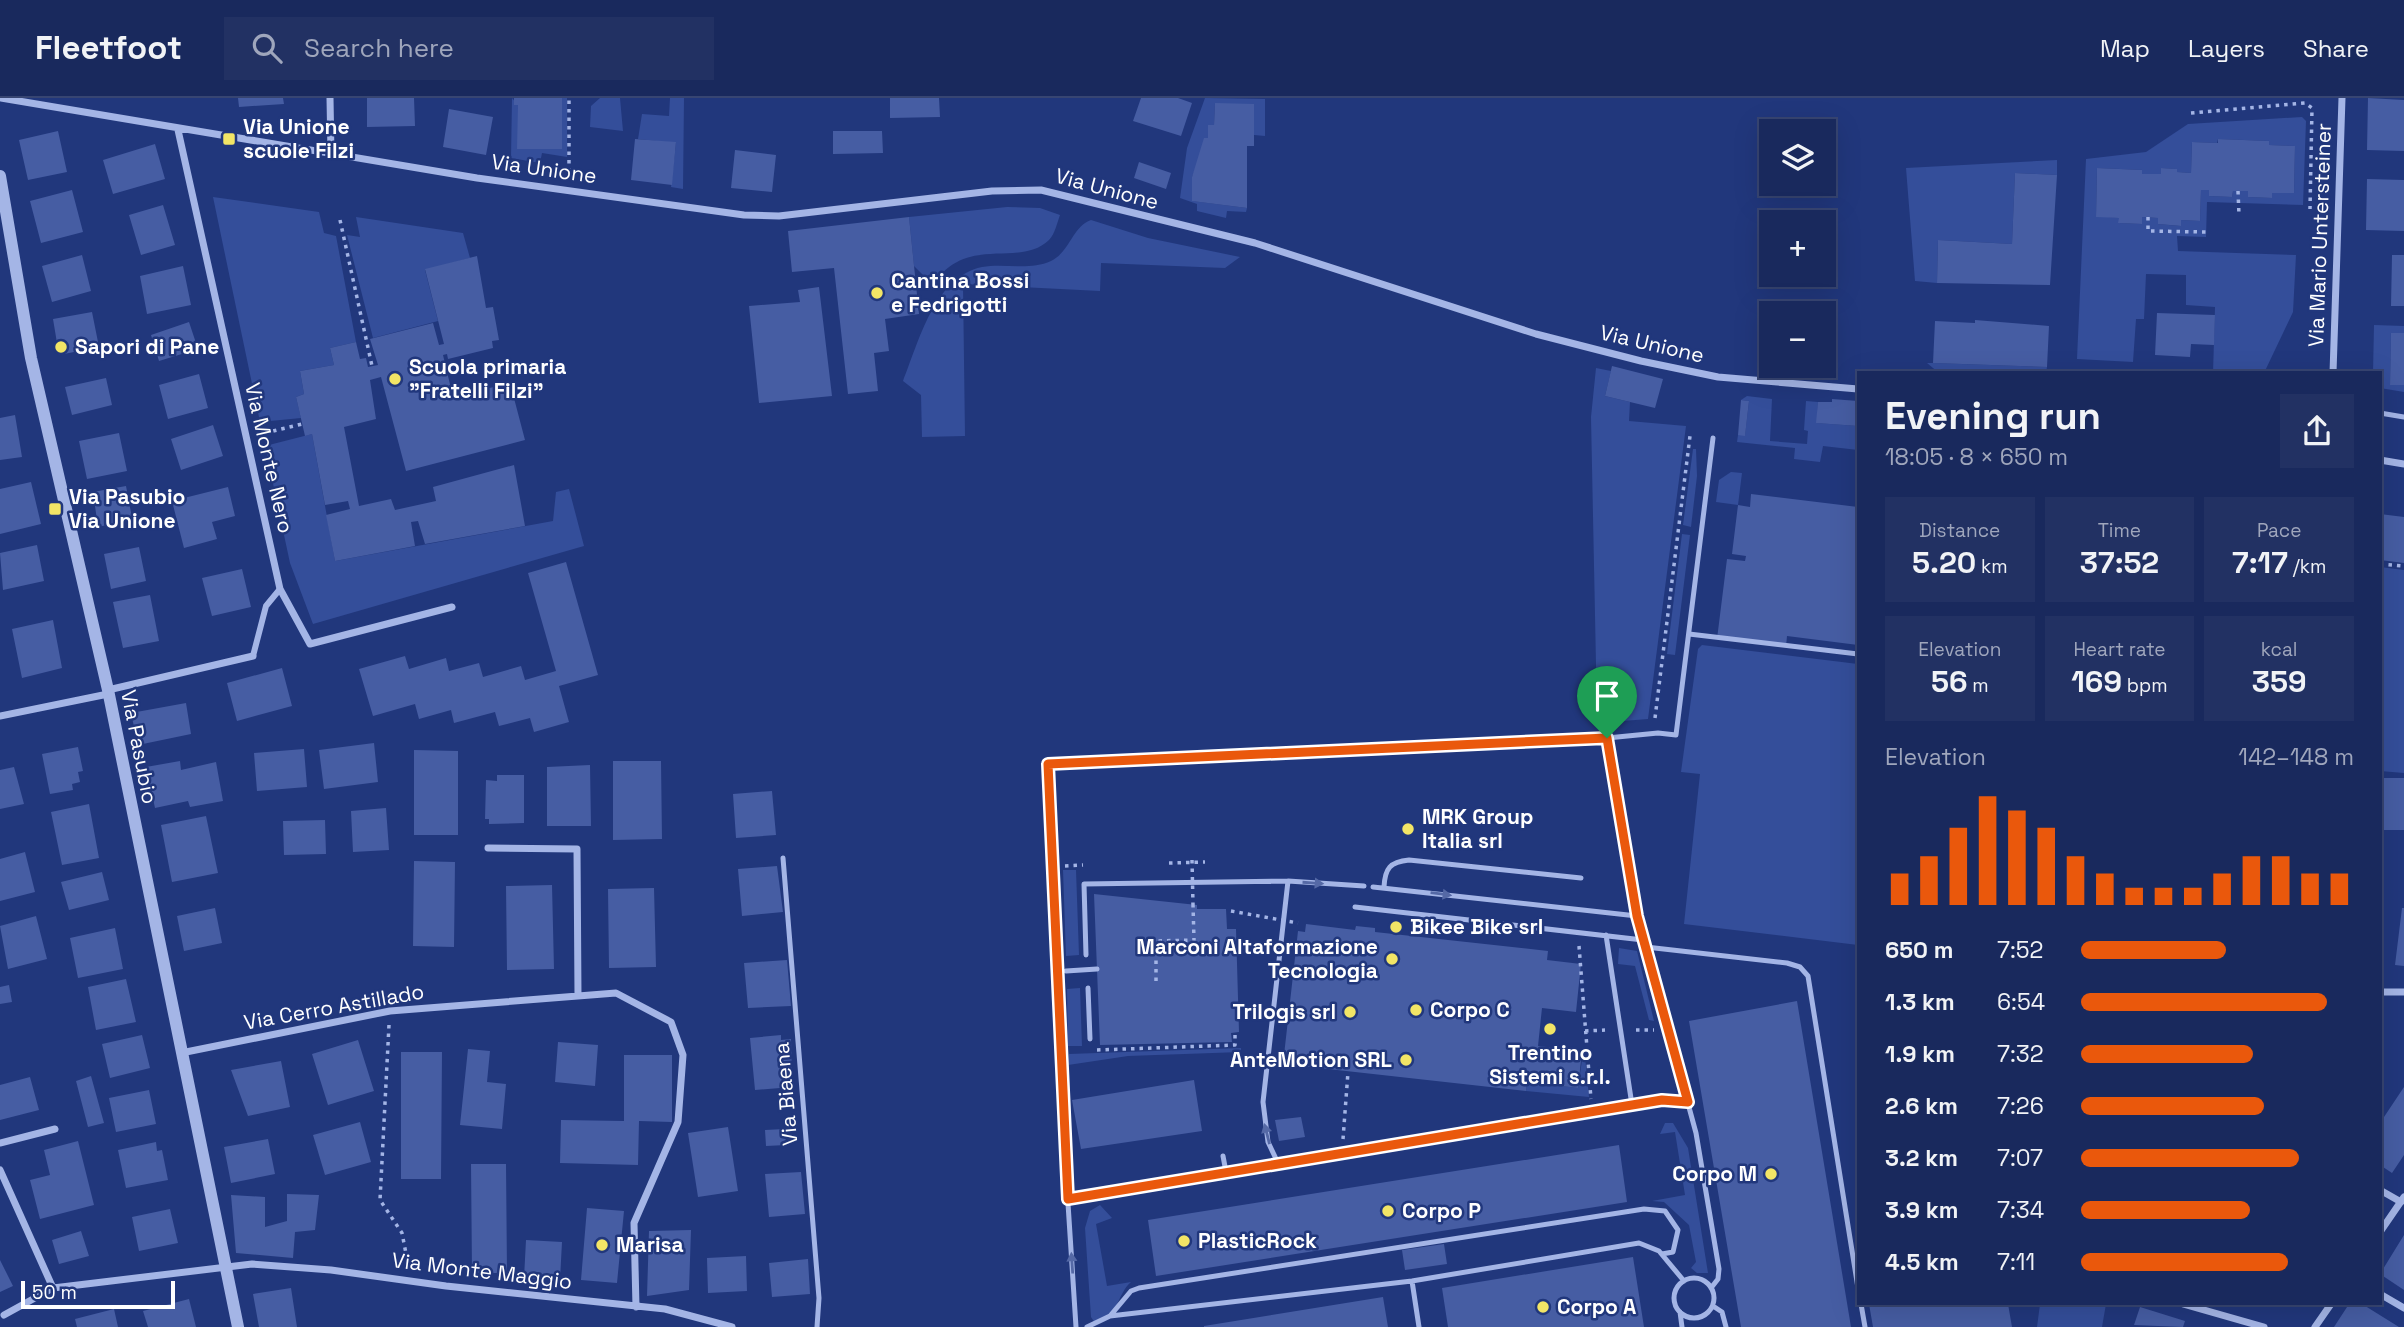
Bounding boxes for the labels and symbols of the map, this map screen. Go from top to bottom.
place label: Via Unione scuole Filzi [243,113,354,164]
street label: Via Mario Untersteiner [2302,122,2337,347]
marker: Via Unione scuole Filzi [221,131,237,147]
street label: Via Unione [490,148,598,189]
street label: Via Unione [1052,162,1162,215]
place label: Cantina Bossi e Fedrigotti [891,267,1029,318]
marker: Cantina Bossi e Fedrigotti [869,285,885,301]
street label: Via Unione [1597,318,1707,369]
place label: Sapori di Pane [75,333,219,360]
marker: Sapori di Pane [53,339,69,355]
place label: Scuola primaria "Fratelli Filzi" [409,353,566,404]
marker: Scuola primaria "Fratelli Filzi" [387,371,403,387]
street label: Via Monte Nero [239,380,300,536]
place label: Via Pasubio Via Unione [69,483,185,534]
marker: Via Pasubio Via Unione [47,501,63,517]
pin [1577,666,1637,738]
street label: Via Pasubio [115,688,164,806]
place label: MRK Group Italia srl [1422,803,1533,854]
marker: MRK Group Italia srl [1400,821,1416,837]
one-way arrow [1303,878,1325,889]
one-way arrow [1430,889,1452,900]
place label: Bikee Bike srl [1410,913,1543,940]
marker: Bikee Bike srl [1388,919,1404,935]
place label: Marconi Altaformazione Tecnologia [1136,933,1378,984]
marker: Marconi Altaformazione Tecnologia [1384,951,1400,967]
street label: Via Cerro Astillado [242,977,426,1036]
place label: Corpo C [1430,996,1510,1023]
place label: Trilogis srl [1233,998,1336,1025]
marker: Corpo C [1408,1002,1424,1018]
marker: Trilogis srl [1342,1004,1358,1020]
marker: Trentino Sistemi s.r.l. [1542,1021,1558,1037]
place label: Trentino Sistemi s.r.l. [1489,1039,1611,1090]
street label: Via Biaena [768,1041,803,1147]
place label: AnteMotion SRL [1230,1046,1392,1073]
marker: AnteMotion SRL [1398,1052,1414,1068]
one-way arrow [1261,1122,1272,1144]
place label: Corpo M [1672,1160,1757,1187]
marker: Corpo M [1763,1166,1779,1182]
place label: Corpo P [1402,1197,1481,1224]
marker: Corpo P [1380,1203,1396,1219]
place label: PlasticRock [1198,1227,1317,1254]
place label: Marisa [616,1231,684,1258]
marker: PlasticRock [1176,1233,1192,1249]
marker: Marisa [594,1237,610,1253]
street label: Via Monte Maggio [390,1246,574,1295]
one-way arrow [1066,1252,1077,1274]
scale bar [21,1278,175,1310]
place label: Corpo A [1557,1293,1636,1320]
marker: Corpo A [1535,1299,1551,1315]

